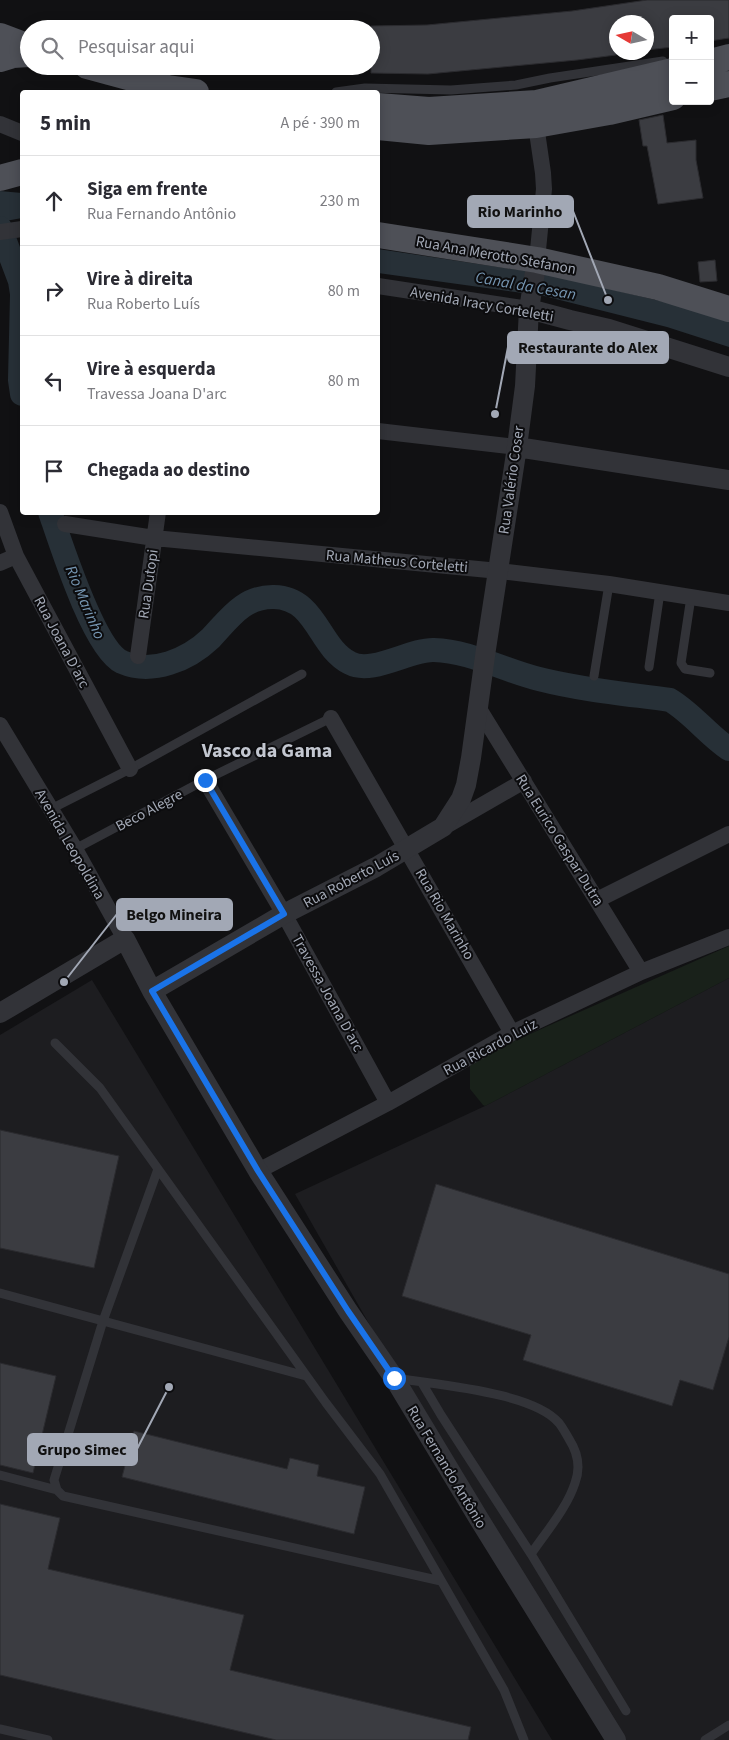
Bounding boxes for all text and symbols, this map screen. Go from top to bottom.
north arrow [609,15,654,60]
map controls [669,15,714,105]
button: + [669,15,714,60]
search box [20,20,380,75]
icon: search [38,34,66,62]
text: Pesquisar aqui [78,34,194,61]
button: − [669,60,714,105]
text: 5 min [40,108,91,138]
text: A pé · 390 m [281,112,360,134]
text: Siga em frente [87,176,208,203]
icon: ahead [40,187,68,215]
text: 230 m [320,190,360,212]
callout: Rio Marinho [468,196,573,227]
text: Rio Marinho [478,201,563,223]
text: Rua Fernando Antônio [87,203,236,225]
street label: Rua Ana Merotto Stefanon [414,231,578,280]
text: Vire à direita [87,266,193,293]
water label: Canal da Cesan [474,266,578,306]
icon: right [40,277,68,305]
text: 80 m [328,280,360,302]
street label: Avenida Iracy Corteletti [409,282,555,327]
text: Rua Roberto Luís [87,293,200,315]
callout: Restaurante do Alex [508,332,668,363]
text: Restaurante do Alex [518,337,658,359]
text: Vire à esquerda [87,356,216,383]
icon: left [40,367,68,395]
text: 80 m [328,370,360,392]
text: Travessa Joana D'arc [87,383,227,405]
street label: Rua Valério Coser [494,424,530,536]
icon: arrive [40,457,68,485]
text: Chegada ao destino [87,457,250,484]
street label: Rua Matheus Corteletti [325,545,469,578]
street label: Rua Dutopi [133,548,164,620]
water label: Rio Marinho [60,562,110,643]
street label: Rua Joana D'arc [29,593,95,692]
district label: Vasco da Gama [201,737,332,765]
route end [194,769,217,792]
street label: Rua Eurico Gaspar Dutra [510,770,609,910]
street label: Beco Alegre [112,784,186,837]
street label: Avenida Leopoldina [29,785,110,903]
street label: Rua Roberto Luís [300,845,403,914]
street label: Rua Rio Marinho [410,865,479,964]
callout: Belgo Mineira [117,899,232,930]
text: Belgo Mineira [126,904,222,926]
street label: Travessa Joana D'arc [287,931,369,1056]
street label: Rua Ricardo Luiz [440,1014,541,1081]
route start [383,1367,406,1390]
street label: Rua Fernando Antônio [402,1402,492,1533]
callout: Grupo Simec [28,1434,137,1465]
text: Grupo Simec [37,1439,127,1461]

